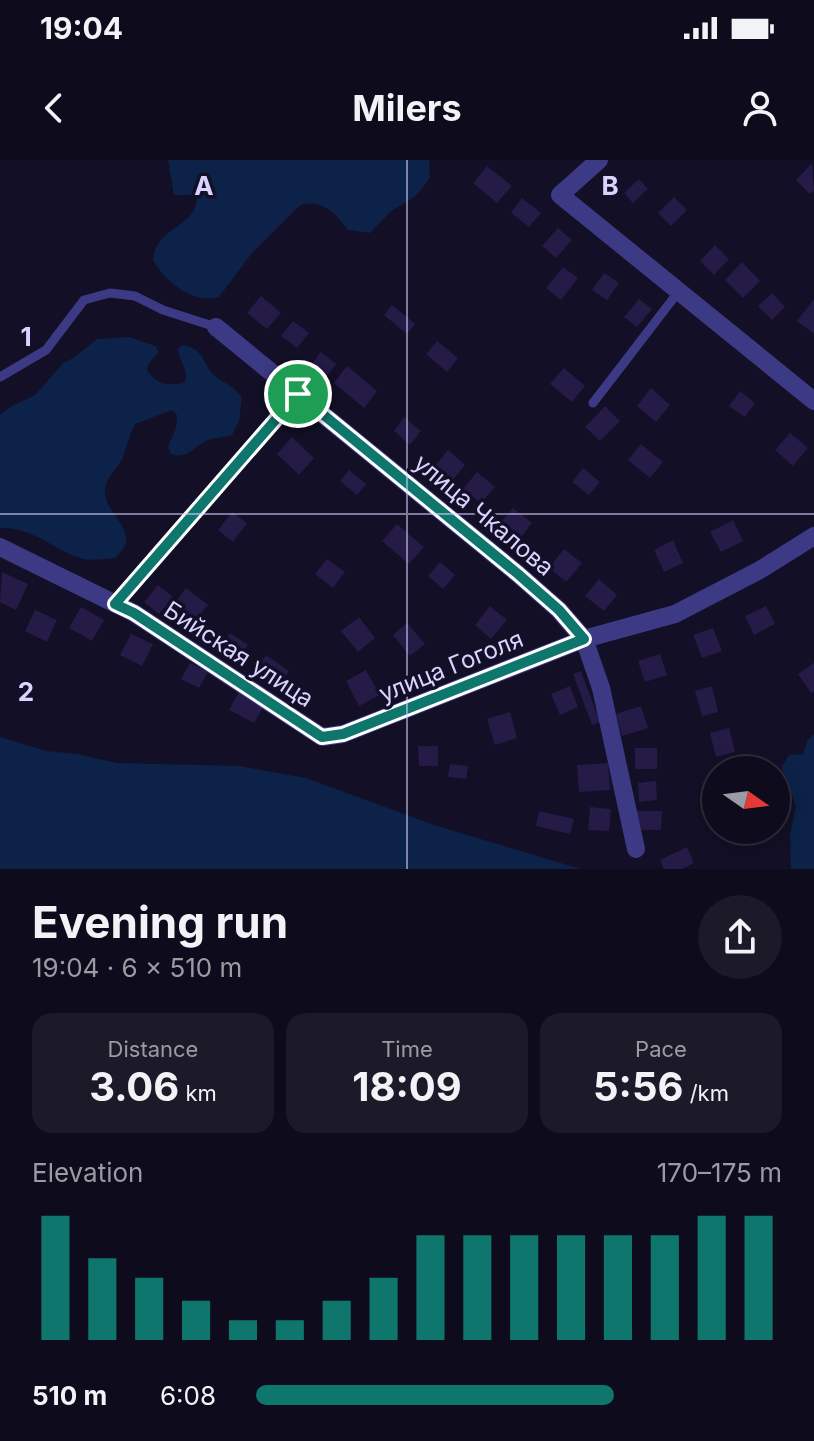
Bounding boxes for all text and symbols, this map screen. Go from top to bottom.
text: 19:04 [40,10,123,46]
icon: back [32,86,76,130]
text: Milers [352,86,462,130]
icon: person [738,86,782,130]
text: A [194,170,214,201]
text: B [601,170,619,201]
text: 1 [20,321,32,352]
pin [264,360,332,428]
icon: arrive [276,372,320,416]
street label: улица Чкалова [408,448,560,582]
street label: Бийская улица [159,595,319,713]
street label: улица Гоголя [375,624,527,708]
text: 2 [18,676,34,707]
north arrow [702,756,790,844]
map controls [702,756,790,844]
text: Evening run [32,895,288,949]
button: share [698,895,782,979]
text: 19:04 · 6 × 510 m [32,952,242,983]
text: Distance [108,1036,198,1062]
text: Time [381,1036,433,1062]
text: Pace [635,1036,687,1062]
text: 3.06 [89,1062,179,1111]
text: 18:09 [352,1062,462,1111]
text: 5:56 [593,1062,684,1111]
text: km [179,1080,217,1106]
text: /km [684,1080,729,1106]
text: Elevation [32,1157,143,1188]
text: 170–175 m [657,1157,782,1188]
text: 510 m [32,1380,107,1411]
text: 6:08 [160,1380,216,1411]

